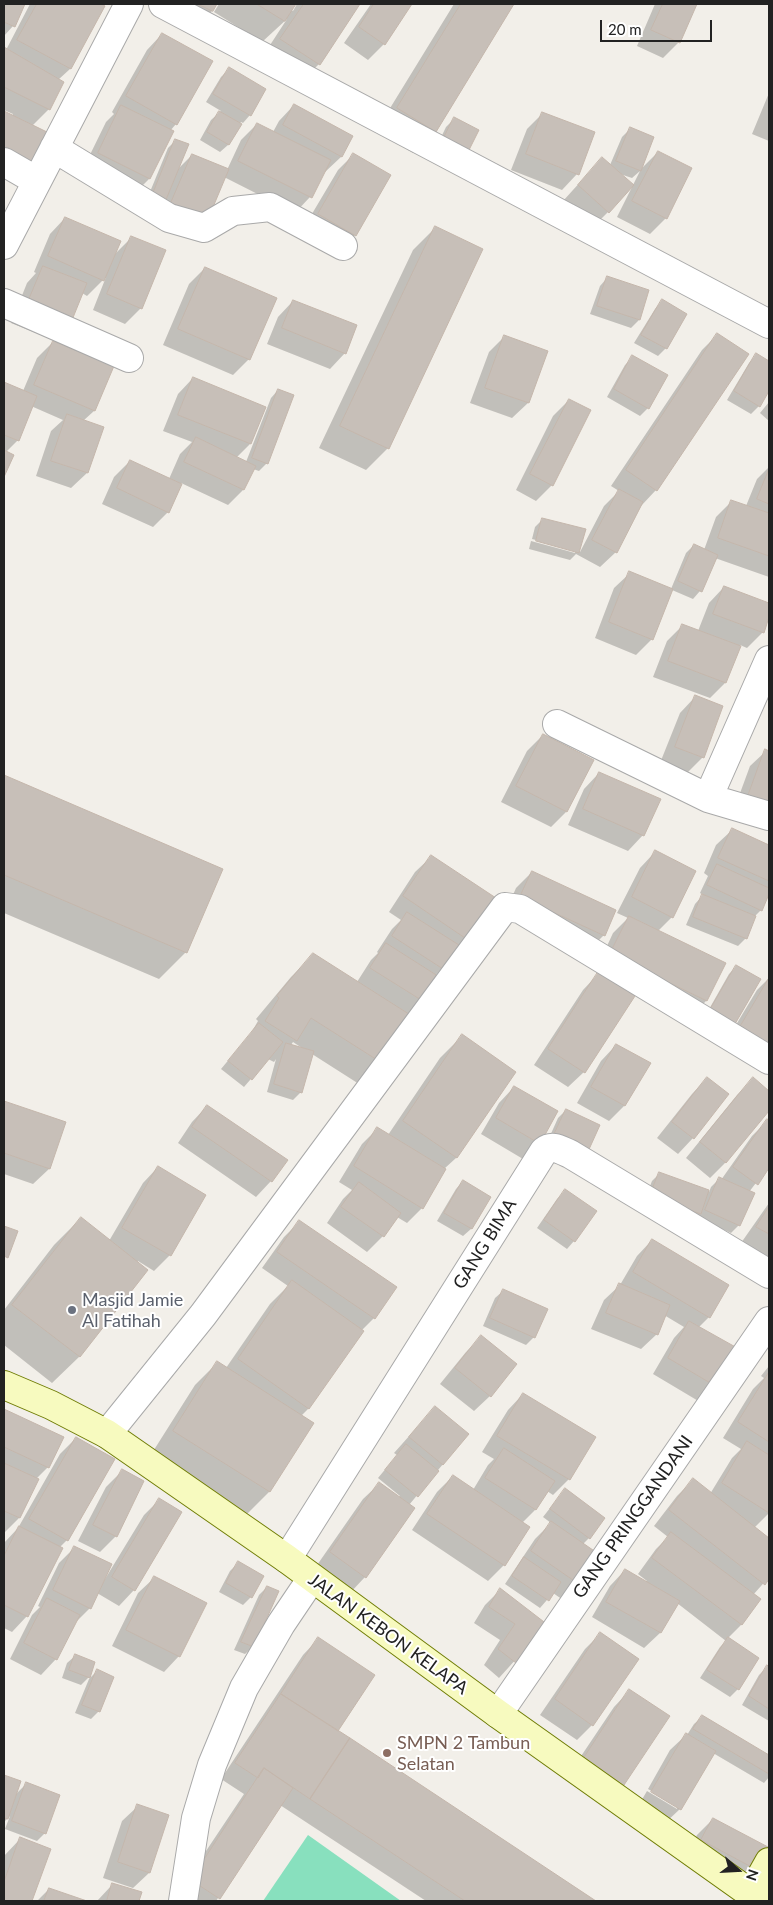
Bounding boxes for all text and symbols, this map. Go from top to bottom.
scale bar [603,10,716,42]
text: 20 m [608,20,642,38]
street label: GANG BIMA [449,1195,521,1293]
place label: Masjid Jamie Al Fatihah [82,1289,183,1332]
marker: Masjid Jamie Al Fatihah [66,1304,78,1316]
street label: GANG PRINGGANDANI [569,1431,697,1603]
street label: JALAN KEBON KELAPA [304,1569,472,1699]
place label: SMPN 2 Tambun Selatan [397,1732,530,1775]
marker: SMPN 2 Tambun Selatan [381,1747,393,1759]
north arrow [713,1845,763,1895]
text: N [743,1867,762,1883]

